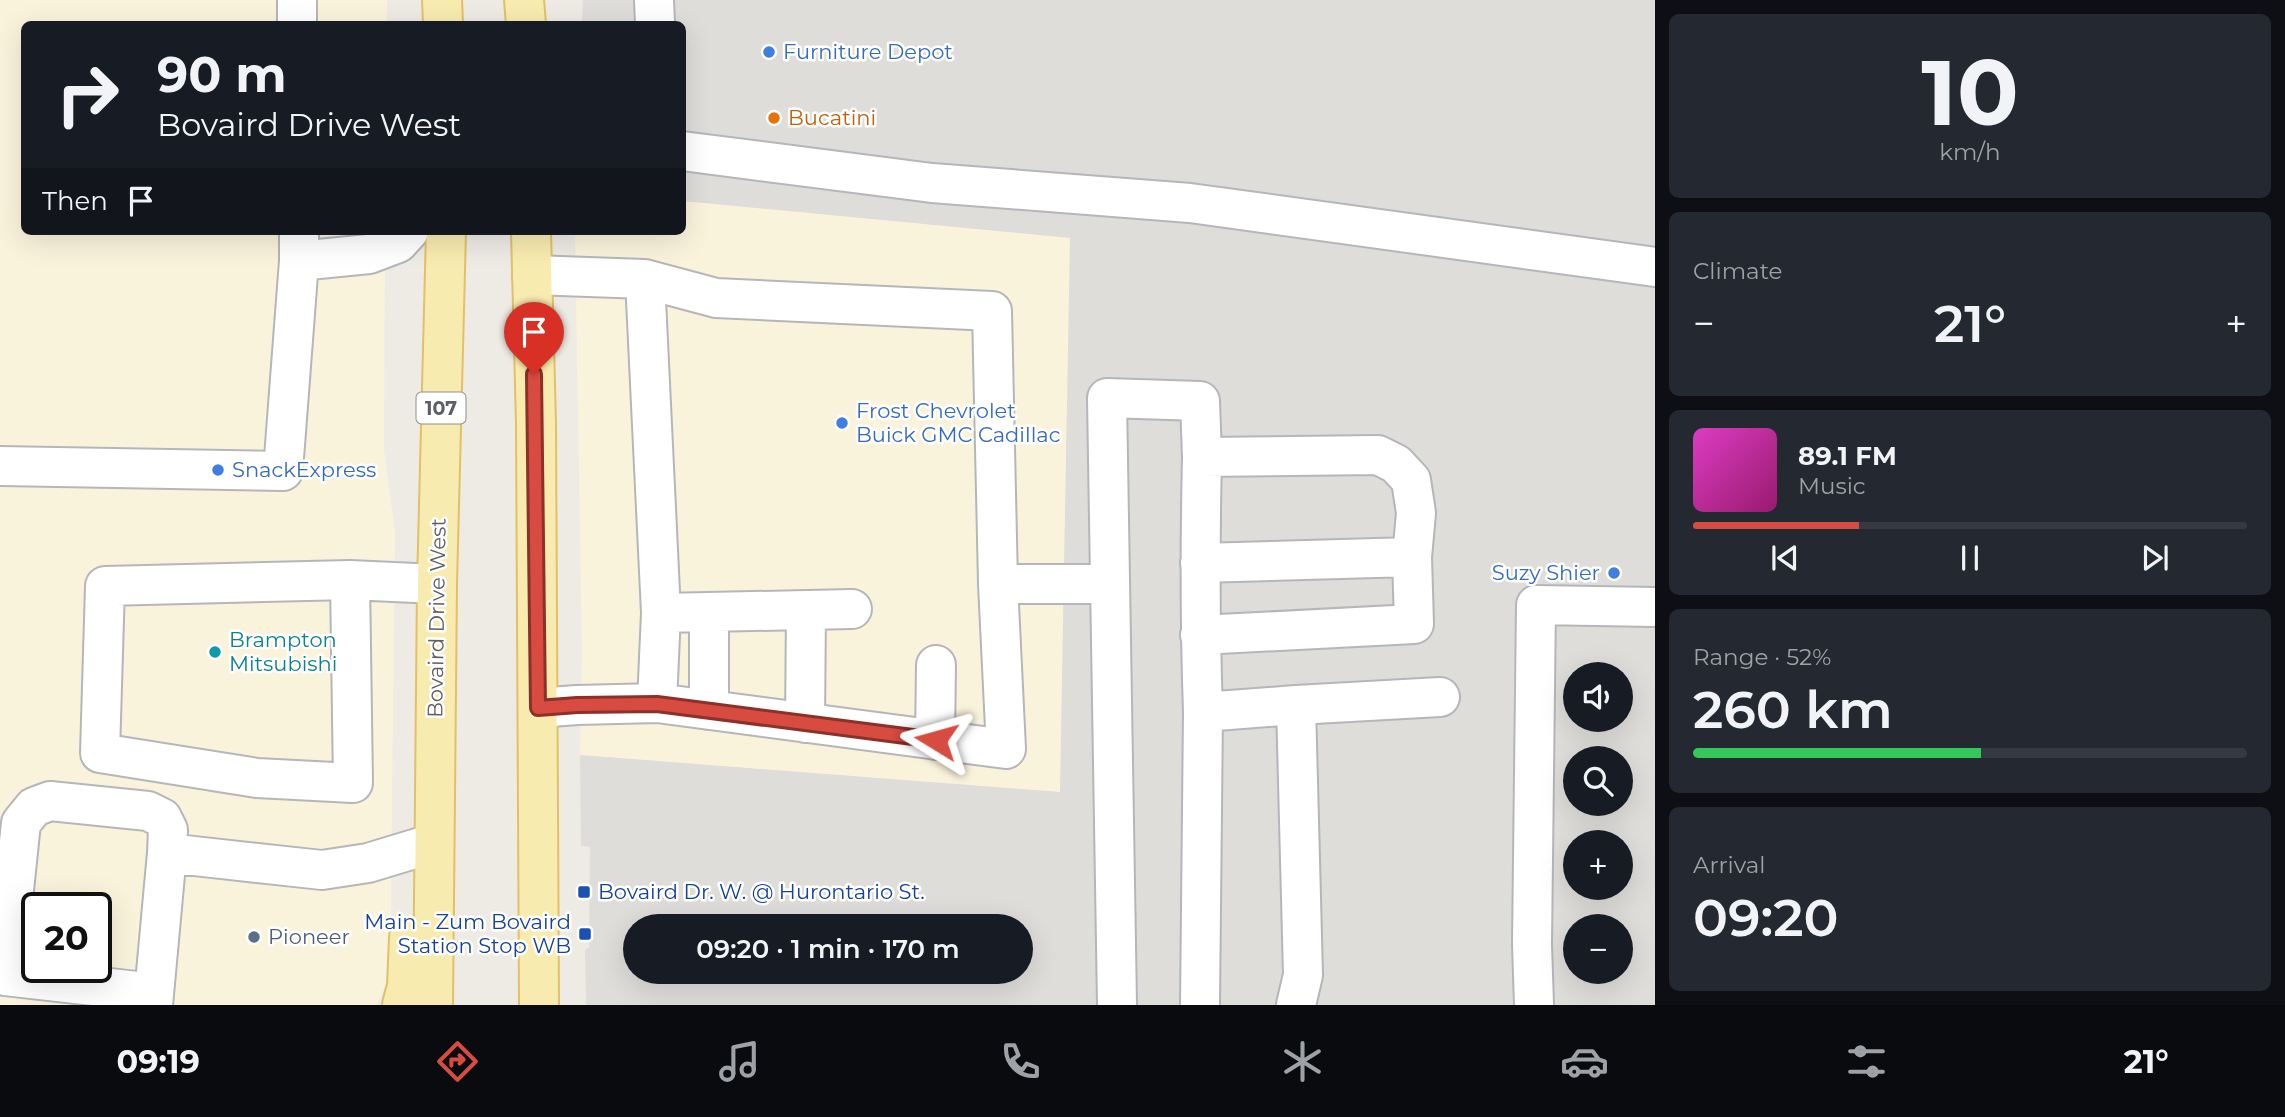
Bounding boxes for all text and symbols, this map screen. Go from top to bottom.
text: 10 [1921,37,2019,148]
place label: Furniture Depot [783,39,953,64]
marker: Furniture Depot [761,44,777,60]
text: 90 m [157,45,287,104]
icon: right [42,49,133,140]
text: Bovaird Drive West [157,105,461,144]
place label: Bucatini [788,105,876,130]
marker: Bucatini [766,110,782,126]
text: km/h [1939,138,2001,166]
icon: arrive [122,182,160,220]
text: Then [42,185,108,217]
text: Climate [1693,257,1782,285]
text: 21° [1934,292,2006,355]
text: − [1693,300,1715,347]
text: + [2225,300,2247,347]
pin [504,302,564,374]
icon: arrive [515,313,553,351]
road number: 107 [416,392,466,424]
place label: Frost Chevrolet Buick GMC Cadillac [856,398,1061,447]
marker: Frost Chevrolet Buick GMC Cadillac [834,415,850,431]
text: 89.1 FM [1798,440,1897,472]
place label: SnackExpress [232,457,376,482]
marker: SnackExpress [210,462,226,478]
text: Music [1798,472,1866,500]
street label: Bovaird Drive West [422,518,451,718]
icon: previous [1766,539,1804,577]
icon: pause [1951,539,1989,577]
icon: next [2136,539,2174,577]
place label: Suzy Shier [1492,560,1600,585]
marker: Suzy Shier [1606,565,1622,581]
place label: Brampton Mitsubishi [229,627,337,676]
text: Range · 52% [1693,643,1831,671]
marker: Brampton Mitsubishi [207,644,223,660]
map controls [1563,662,1633,984]
button: sound [1563,662,1633,732]
text: 260 km [1693,678,1893,741]
position arrow [899,703,973,777]
button: search [1563,746,1633,816]
button: + [1563,830,1633,900]
text: Arrival [1693,851,1766,879]
place label: Bovaird Dr. W. @ Hurontario St. [598,879,925,904]
marker: Bovaird Dr. W. @ Hurontario St. [576,884,592,900]
text: 09:20 [1693,886,1839,949]
speed limit sign: 20 [21,892,112,983]
place label: Main - Zum Bovaird Station Stop WB [364,909,571,958]
button: − [1563,914,1633,984]
place label: Pioneer [268,924,350,949]
marker: Main - Zum Bovaird Station Stop WB [577,926,593,942]
marker: Pioneer [246,929,262,945]
text: 09:20 · 1 min · 170 m [696,933,960,965]
icon: directions [433,1037,482,1086]
icon: music [715,1037,764,1086]
icon: phone [996,1037,1045,1086]
icon: climate [1278,1037,1327,1086]
icon: car [1560,1037,1609,1086]
icon: filters [1842,1037,1891,1086]
text: 09:19 [116,1042,200,1081]
text: 21° [2124,1042,2169,1081]

